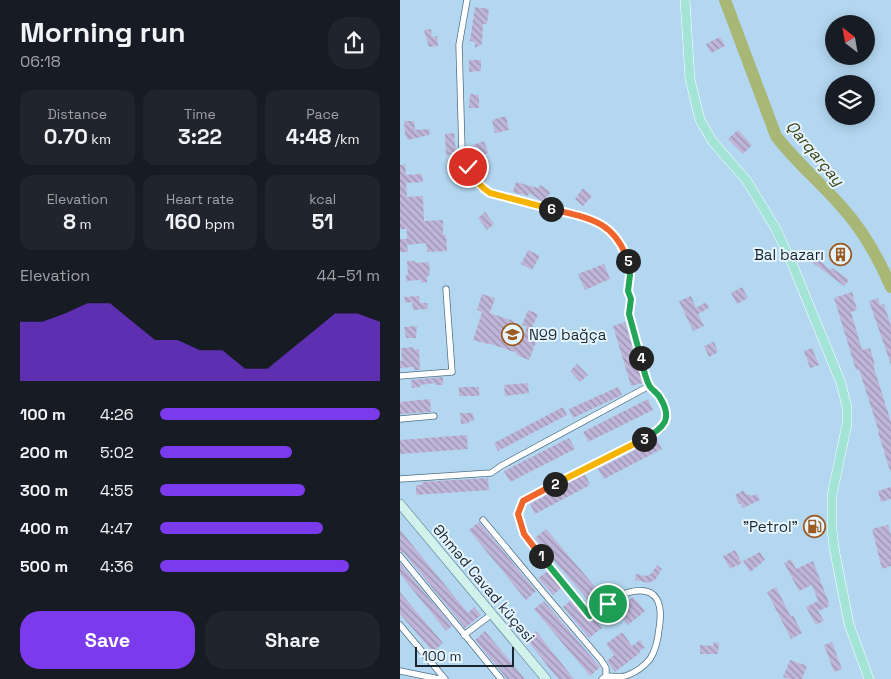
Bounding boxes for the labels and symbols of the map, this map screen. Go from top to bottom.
north arrow [825,15,875,65]
water label: Qarqarçay [781,116,849,191]
pin [447,146,489,188]
pin: 6 [538,196,564,222]
building icon: Bal bazarı [828,242,852,266]
place label: Bal bazarı [754,245,824,264]
pin: 5 [616,248,640,274]
school or university icon: №9 bağça [501,322,525,346]
place label: №9 bağça [529,325,607,344]
pin: 4 [628,346,654,370]
pin: 3 [632,426,656,452]
pin: 2 [542,472,568,496]
fuel station icon: "Petrol" [802,514,826,538]
place label: "Petrol" [743,517,798,536]
street label: Əhməd Cavad küçəsi [429,520,539,646]
pin: 1 [528,544,554,568]
pin [587,583,629,625]
scale bar [415,644,514,667]

